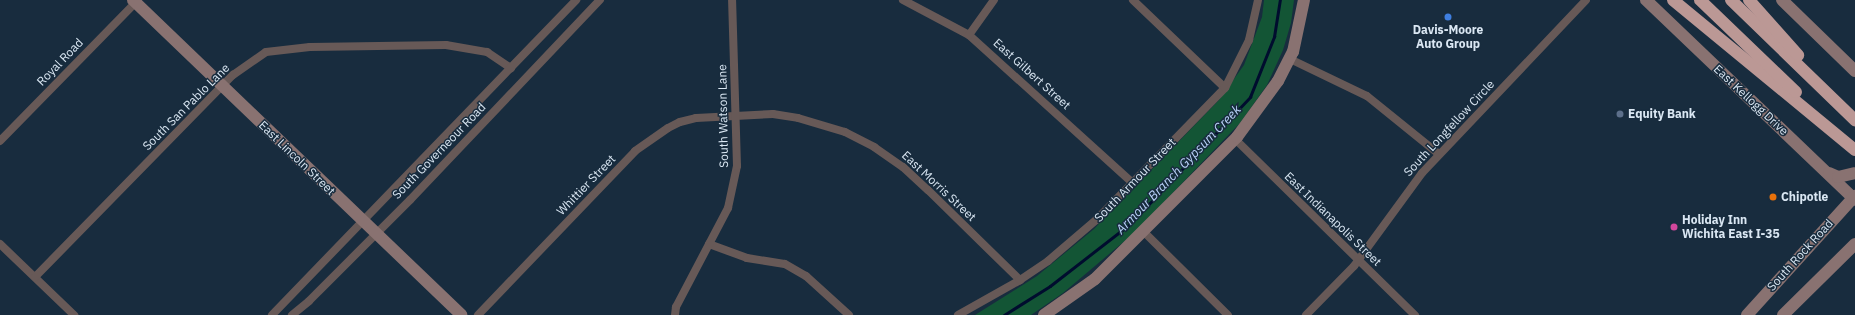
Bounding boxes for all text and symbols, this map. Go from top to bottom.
marker: Davis-Moore Auto Group [1443,12,1453,22]
place label: Davis-Moore Auto Group [1413,23,1483,51]
street label: Royal Road [34,35,86,89]
street label: East Gilbert Street [990,36,1074,112]
street label: South San Pablo Lane [140,61,232,153]
street label: East Kellogg Drive [1711,62,1791,138]
street label: South Watson Lane [715,64,731,168]
street label: South Longfellow Circle [1401,77,1497,179]
street label: South Governeour Road [389,100,489,202]
water label: Armour Branch Gypsum Creek [1113,102,1245,238]
place label: Equity Bank [1628,107,1696,121]
marker: Equity Bank [1615,109,1625,119]
street label: East Lincoln Street [256,118,338,198]
street label: South Armour Street [1091,135,1179,225]
street label: East Morris Street [899,148,979,224]
street label: Whittier Street [554,152,618,218]
street label: East Indianapolis Street [1282,169,1384,269]
place label: Chipotle [1781,190,1828,204]
marker: Chipotle [1768,192,1778,202]
place label: Holiday Inn Wichita East I-35 [1682,213,1780,241]
street label: South Rock Road [1764,216,1836,294]
marker: Holiday Inn Wichita East I-35 [1669,222,1679,232]

